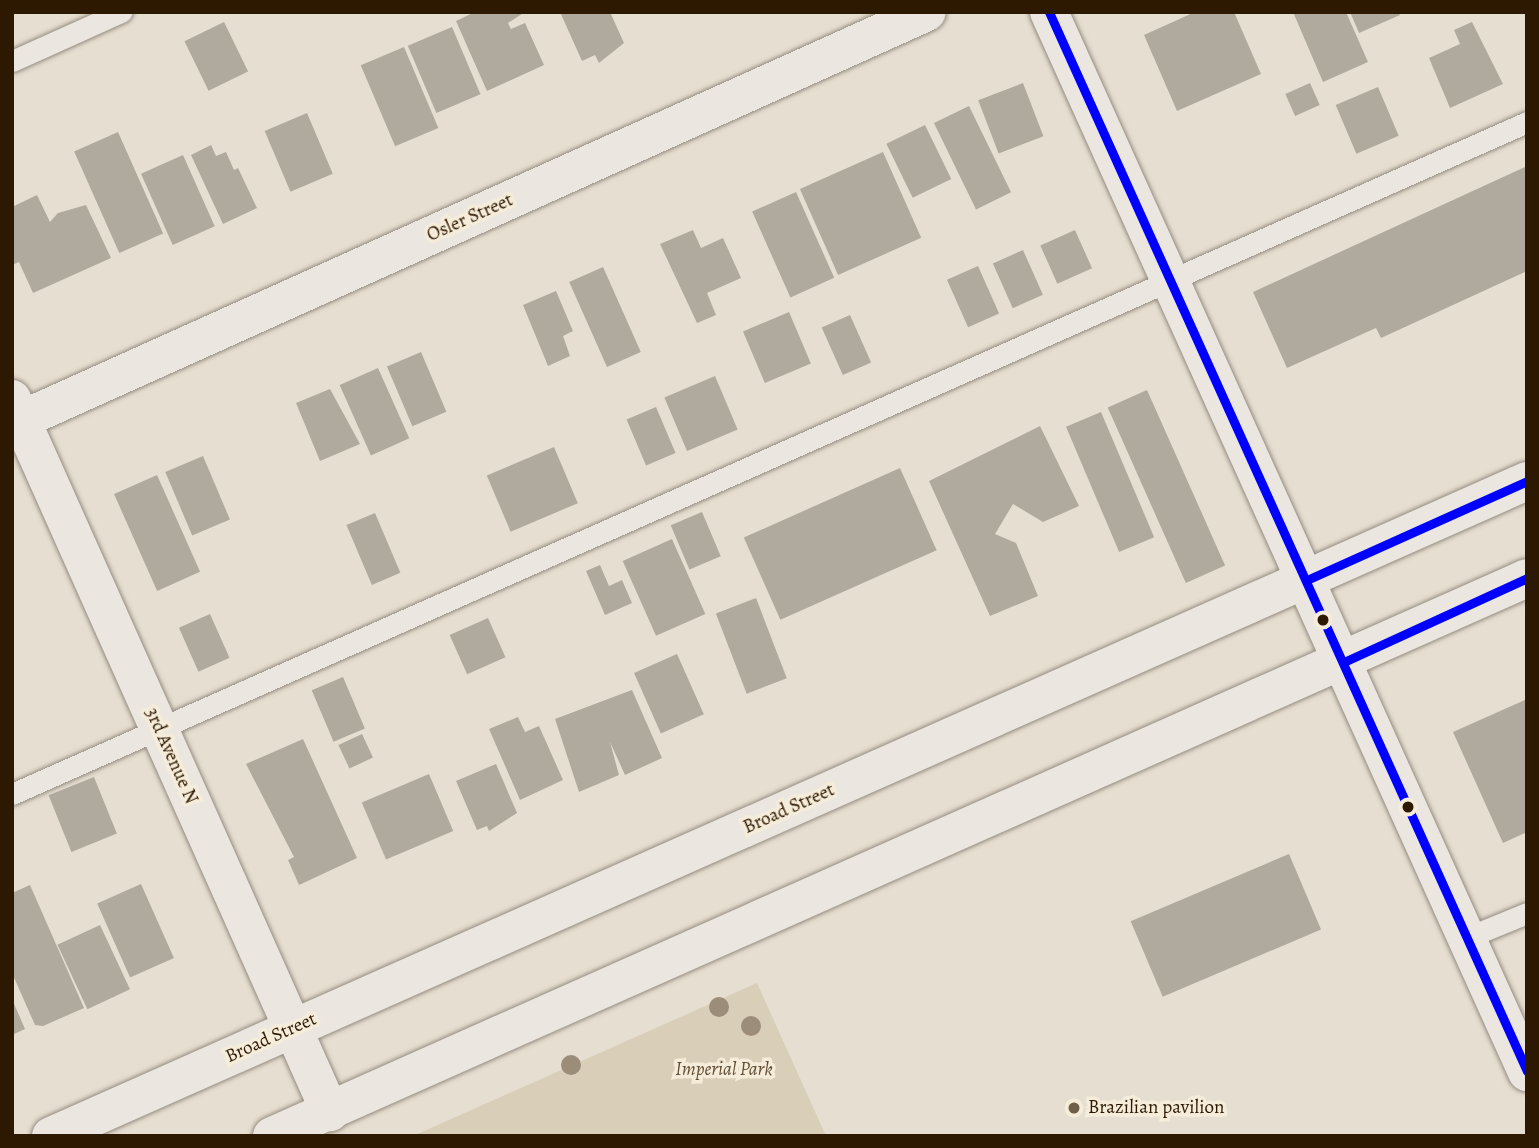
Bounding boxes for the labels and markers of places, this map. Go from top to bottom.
unlabelled marker [1316,613,1330,627]
unlabelled marker [1401,800,1415,814]
place label: Brazilian pavilion [1088,1097,1224,1119]
marker: Brazilian pavilion [1066,1100,1082,1116]

